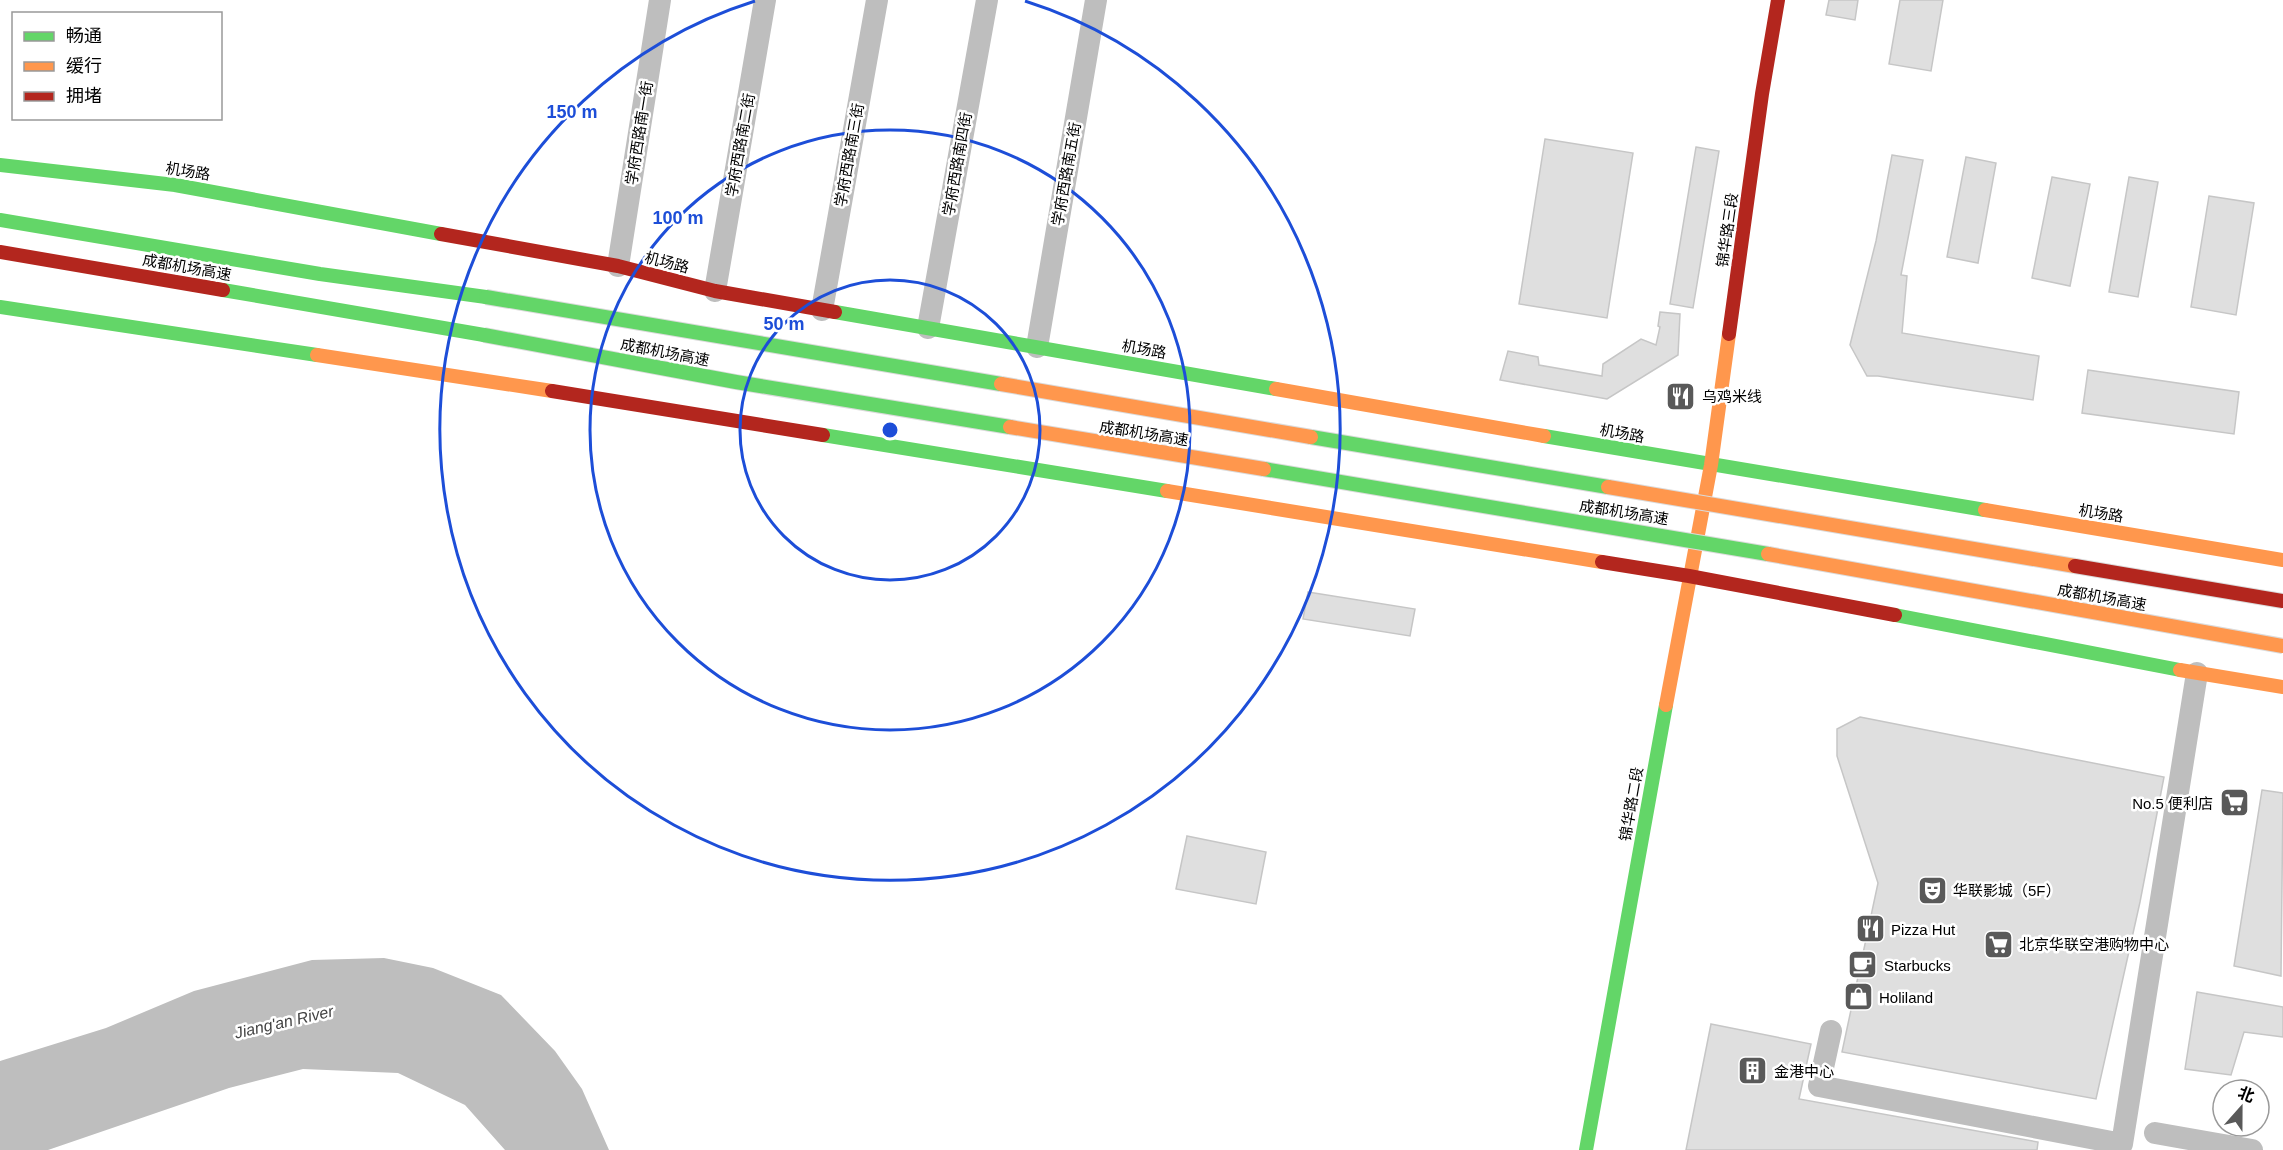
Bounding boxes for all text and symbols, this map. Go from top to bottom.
legend [12,12,222,120]
text: 畅通 [66,26,102,46]
text: 缓行 [66,56,102,76]
street label: 学府西路南一街 [622,80,656,186]
text: 拥堵 [66,86,102,106]
street label: 学府西路南二街 [723,92,757,198]
text: 150 m [546,102,598,122]
street label: 学府西路南三街 [832,102,866,208]
street label: 学府西路南四街 [940,111,974,217]
street label: 学府西路南五街 [1049,121,1083,227]
street label: 机场路 [164,159,212,183]
street label: 锦华路三段 [1713,192,1741,268]
text: 100 m [652,208,704,228]
street label: 机场路 [643,248,691,276]
street label: 成都机场高速 [141,251,233,283]
text: 50 m [763,314,805,334]
street label: 成都机场高速 [619,335,711,369]
street label: 机场路 [1120,337,1168,361]
restaurant icon: 乌鸡米线 [1665,380,1697,412]
place label: 乌鸡米线 [1702,388,1762,405]
street label: 成都机场高速 [1098,418,1190,448]
centre of rings [880,420,900,440]
street label: 机场路 [1598,421,1646,445]
street label: 成都机场高速 [1578,497,1670,527]
street label: 机场路 [2077,501,2125,525]
street label: 成都机场高速 [2056,581,2148,613]
street label: 锦华路二段 [1616,766,1646,842]
supermarket icon: No.5 便利店 [2218,787,2250,819]
place label: No.5 便利店 [2132,795,2213,812]
theatre icon: 华联影城（5F） [1916,874,1948,906]
place label: 华联影城（5F） [1953,882,2061,899]
restaurant icon: Pizza Hut [1854,913,1886,945]
place label: Pizza Hut [1891,921,1956,938]
supermarket icon: 北京华联空港购物中心 [1982,928,2014,960]
place label: 北京华联空港购物中心 [2019,936,2169,953]
cafe icon: Starbucks [1847,949,1879,981]
place label: Starbucks [1884,957,1951,974]
shop icon: Holiland [1842,981,1874,1013]
place label: Holiland [1879,989,1933,1006]
water label: Jiang'an River [232,1002,336,1042]
building icon: 金港中心 [1737,1055,1769,1087]
place label: 金港中心 [1774,1063,1834,1080]
north arrow [2211,1078,2271,1138]
text: 北 [2236,1084,2257,1105]

